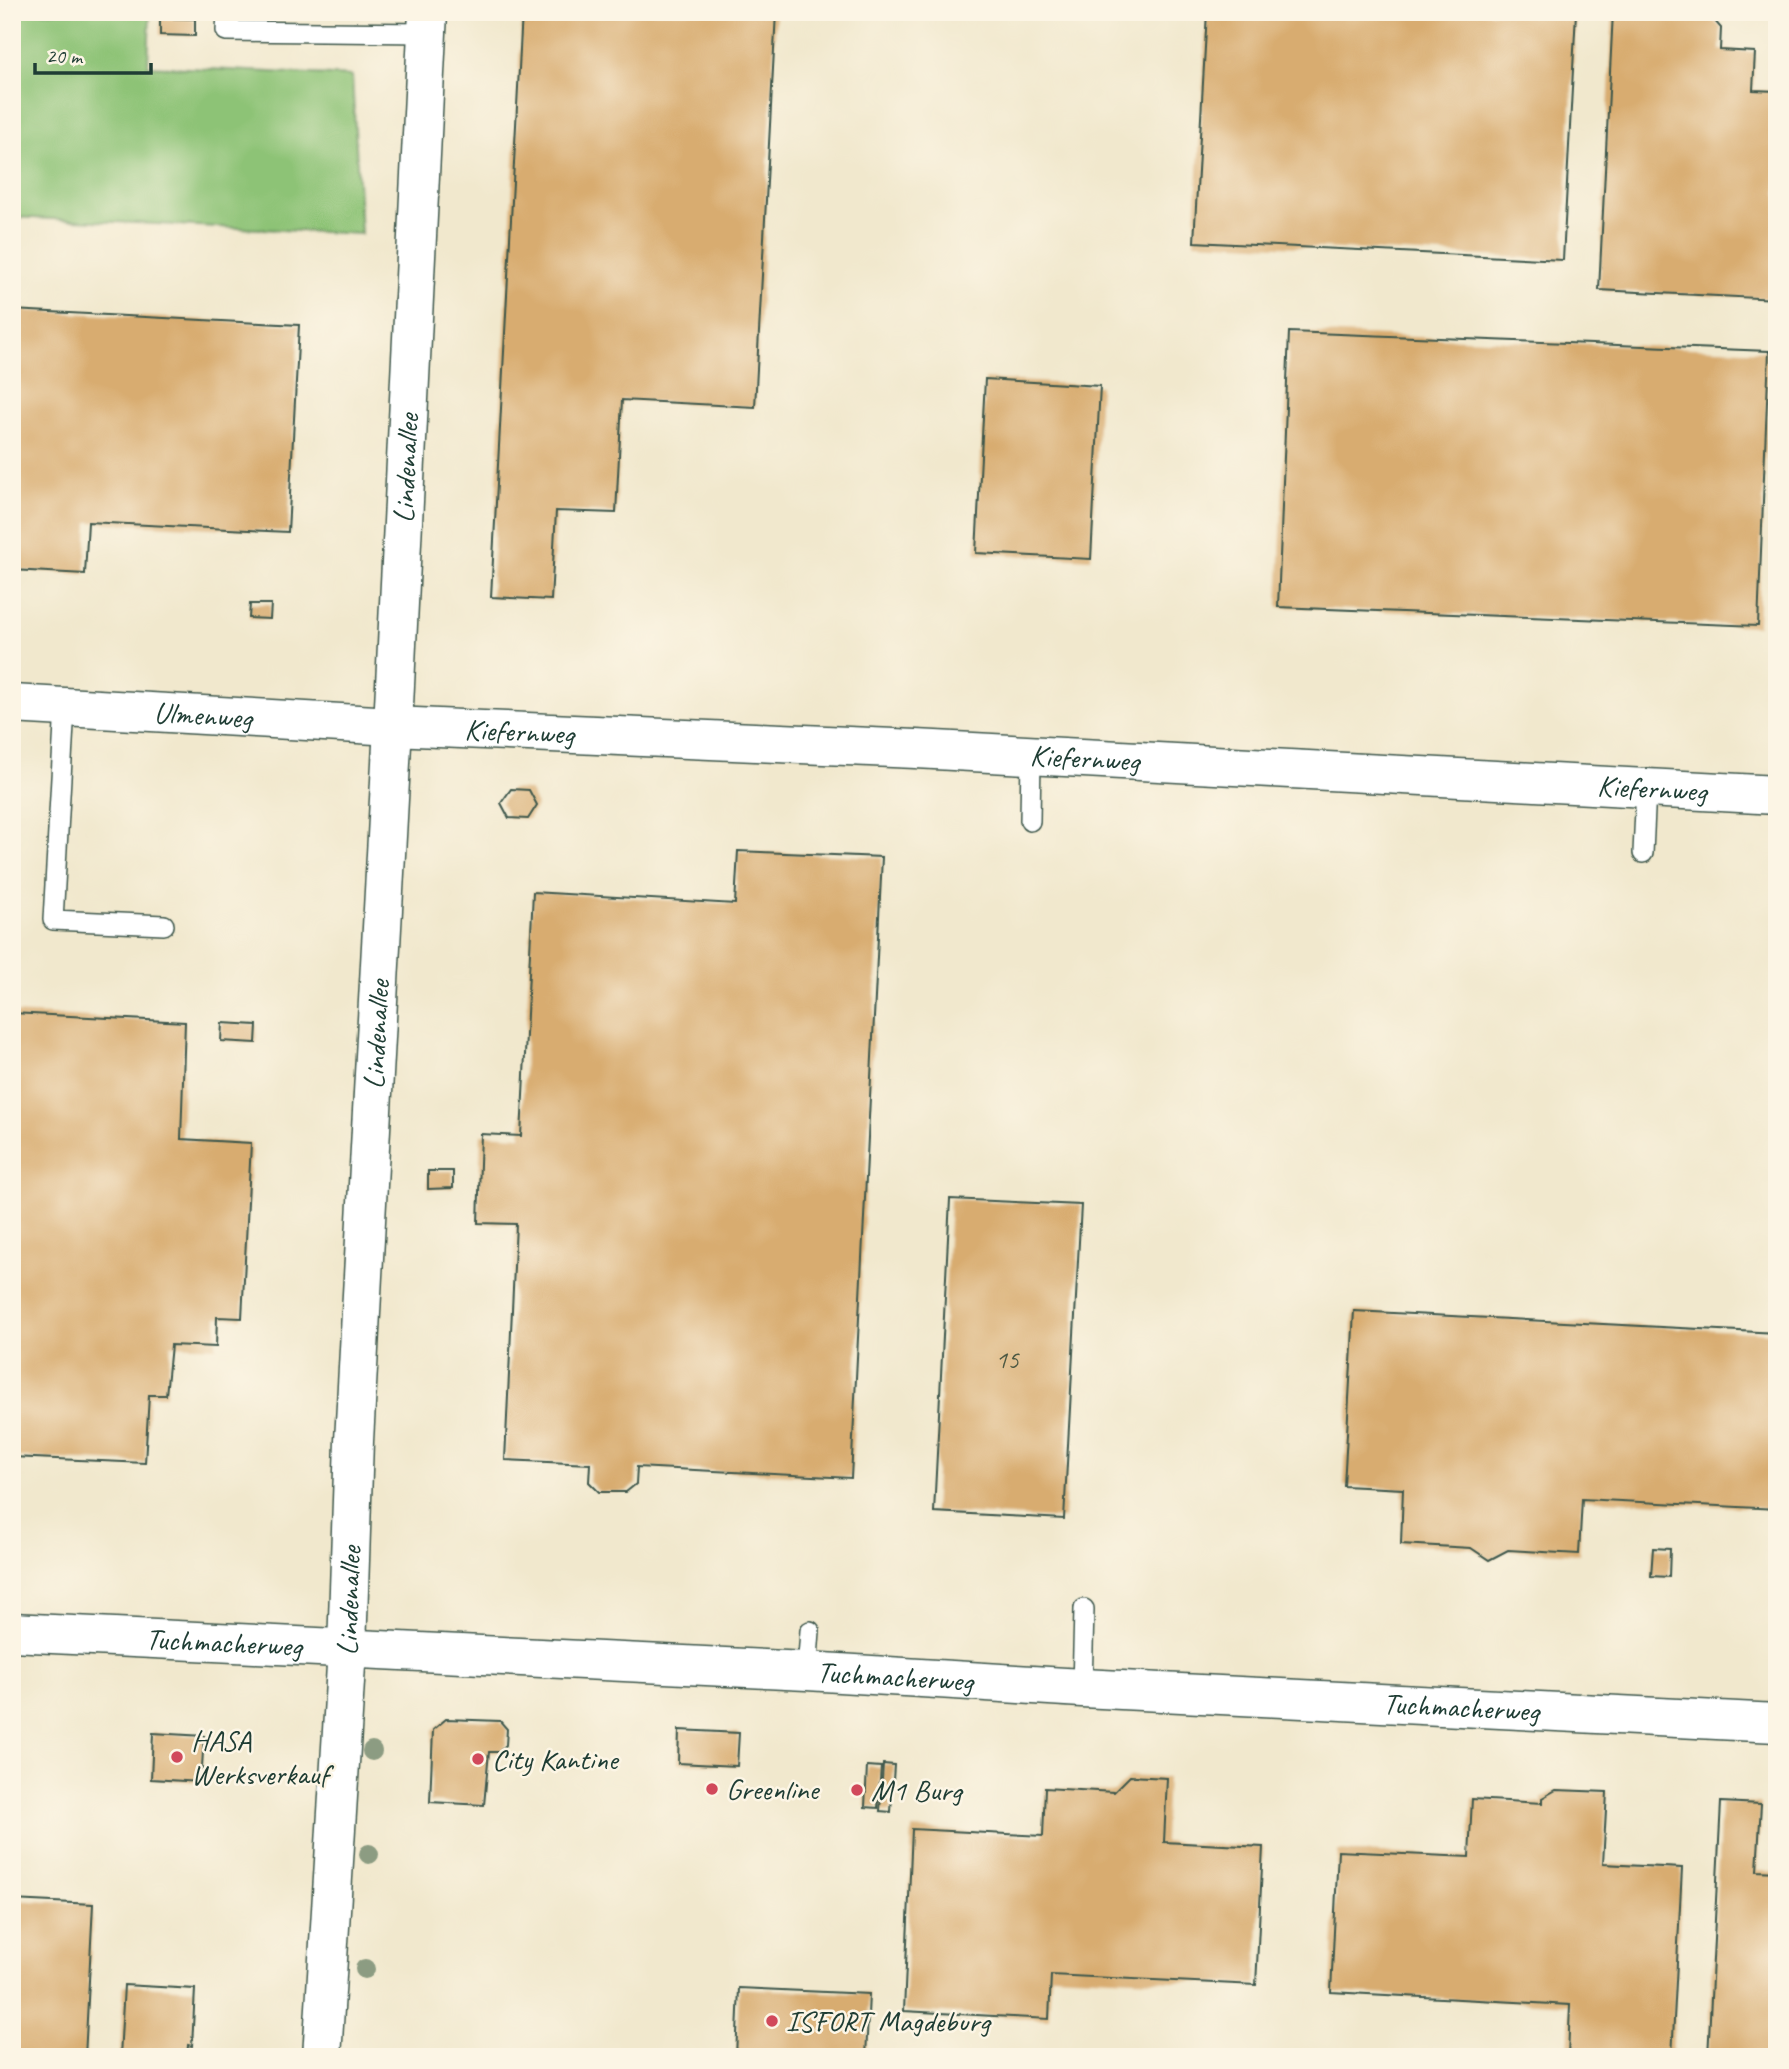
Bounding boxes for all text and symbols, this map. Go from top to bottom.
scale bar [35,32,150,76]
text: 20 m [46,43,84,69]
street label: Lindenallee [384,411,427,524]
street label: Ulmenweg [153,693,255,737]
street label: Kiefernweg [464,710,577,753]
street label: Kiefernweg [1029,736,1143,780]
street label: Kiefernweg [1596,766,1710,810]
street label: Lindenallee [354,977,398,1090]
house number: 15 [995,1343,1020,1376]
street label: Lindenallee [328,1543,370,1656]
street label: Tuchmacherweg [145,1620,305,1665]
street label: Tuchmacherweg [816,1653,976,1700]
street label: Tuchmacherweg [1382,1684,1542,1730]
place label: HASA Werksverkauf [191,1721,335,1793]
place label: City Kantine [492,1740,620,1778]
marker: HASA Werksverkauf [169,1749,185,1765]
marker: City Kantine [470,1751,486,1767]
place label: Greenline [726,1770,821,1808]
place label: M1 Burg [871,1771,964,1809]
marker: Greenline [704,1781,720,1797]
marker: M1 Burg [849,1782,865,1798]
place label: ISFORT Magdeburg [786,2002,992,2040]
marker: ISFORT Magdeburg [764,2013,780,2029]

